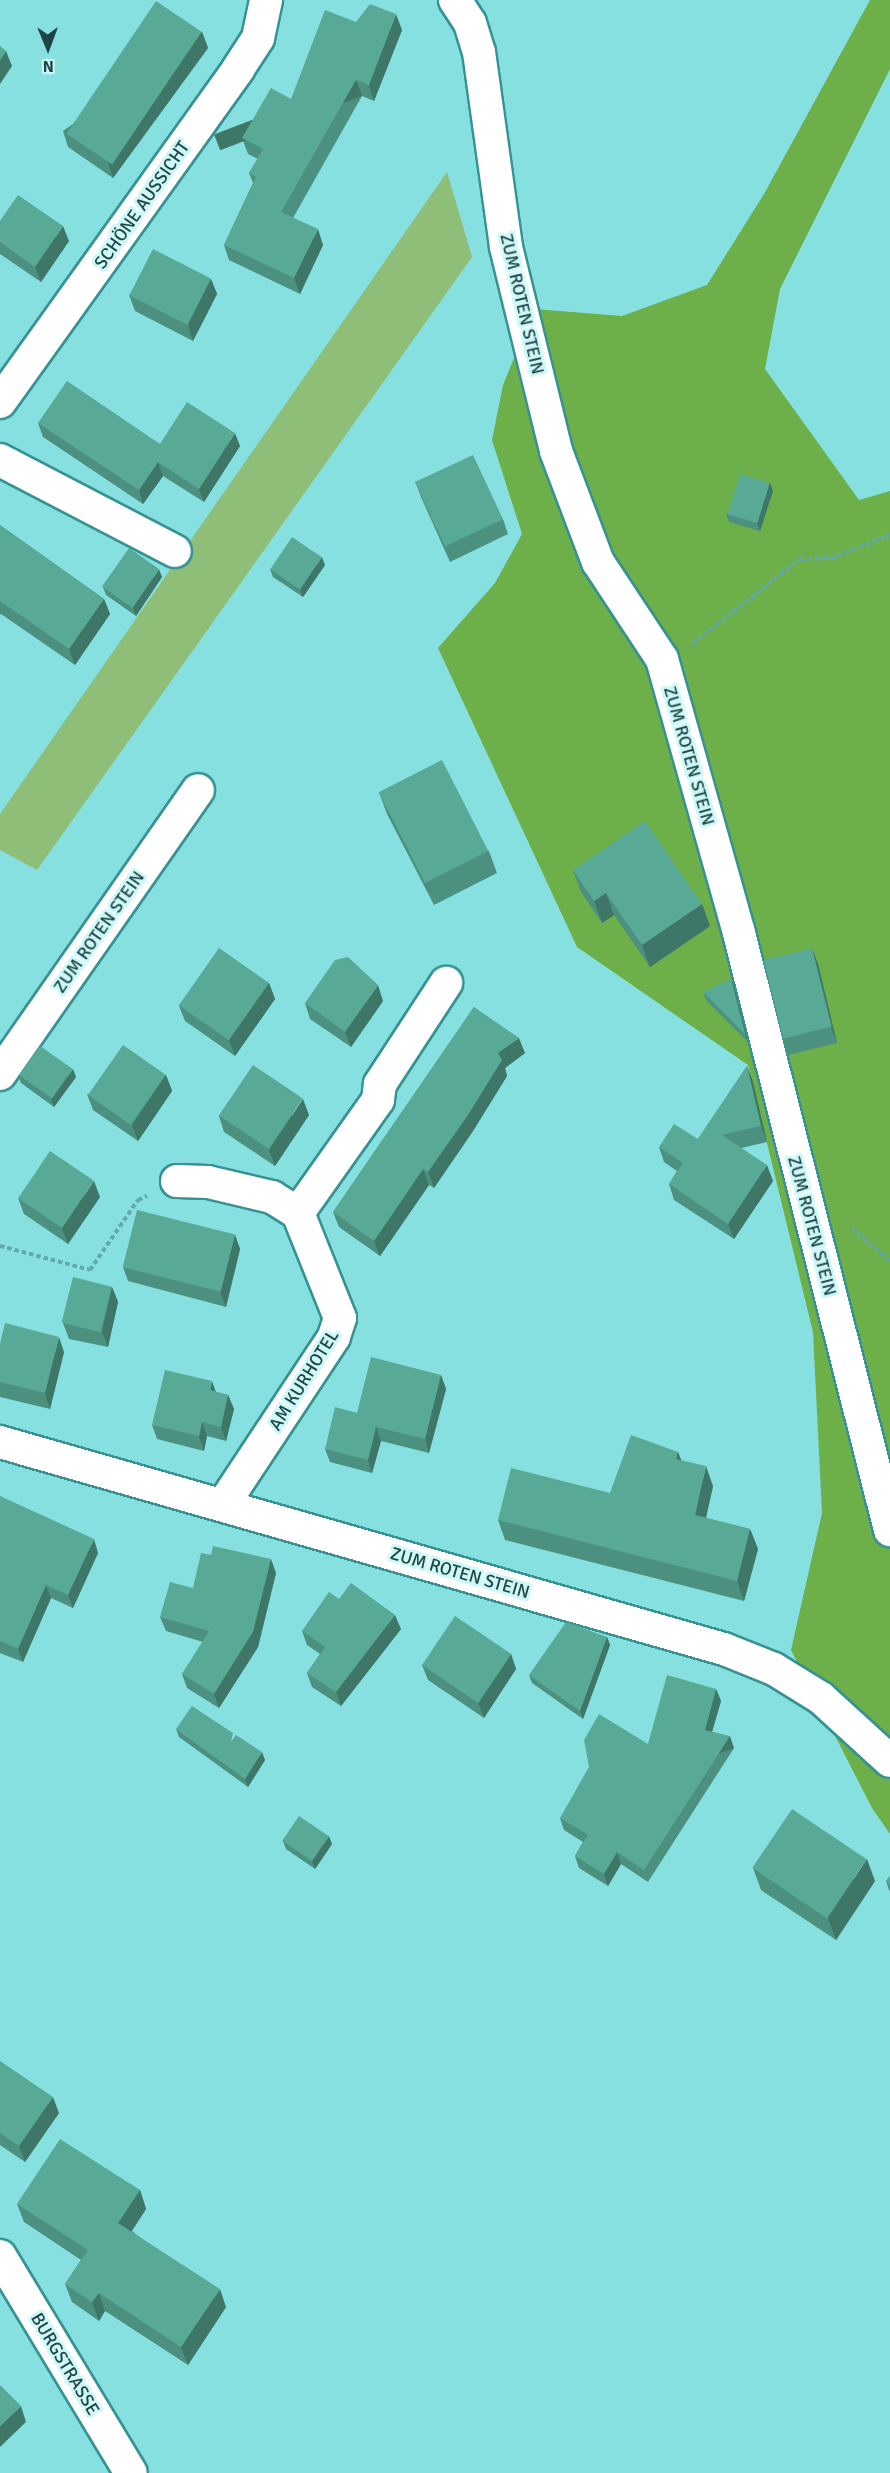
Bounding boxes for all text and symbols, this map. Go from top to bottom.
north arrow [18,18,78,78]
text: N [43,56,54,76]
street label: SCHÖNE AUSSICHT [90,137,194,273]
street label: ZUM ROTEN STEIN [495,232,549,376]
street label: ZUM ROTEN STEIN [659,684,719,828]
street label: ZUM ROTEN STEIN [49,867,149,997]
street label: ZUM ROTEN STEIN [783,1154,841,1298]
street label: AM KURHOTEL [264,1326,344,1434]
street label: ZUM ROTEN STEIN [388,1543,532,1603]
street label: BURGSTRASSE [26,2309,104,2419]

